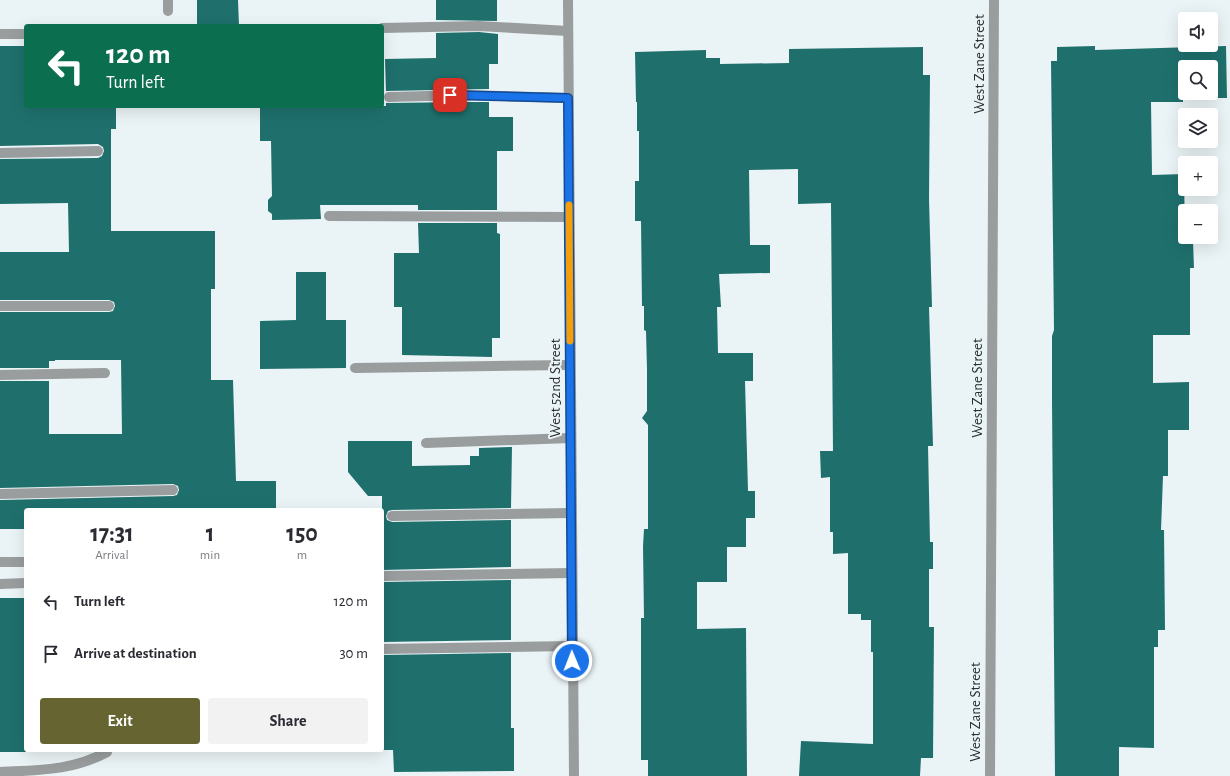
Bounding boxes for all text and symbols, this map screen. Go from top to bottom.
map controls [1178,12,1218,244]
button: sound [1178,12,1218,52]
street label: West Zane Street [972,14,987,114]
icon: left [40,40,92,92]
text: 120 m [106,41,171,69]
button: search [1178,60,1218,100]
text: Turn left [106,74,165,92]
pin [433,78,467,112]
icon: arrive [439,84,461,106]
button: layers [1178,108,1218,148]
button: + [1178,156,1218,196]
button: − [1178,204,1218,244]
street label: West 52nd Street [548,338,563,437]
street label: West Zane Street [970,338,985,438]
text: 17:31 [90,522,134,546]
text: 1 [206,522,214,546]
text: 150 [286,522,318,546]
text: Arrival [95,549,129,562]
text: min [200,549,220,562]
text: m [297,549,307,562]
icon: left [40,591,62,613]
text: Turn left [74,594,125,609]
text: 120 m [334,594,368,609]
position arrow [551,640,593,682]
icon: arrive [40,643,62,665]
text: Arrive at destination [74,646,197,661]
text: 30 m [339,646,368,661]
street label: West Zane Street [968,662,983,762]
button: Exit [40,698,200,744]
button: Share [208,698,368,744]

